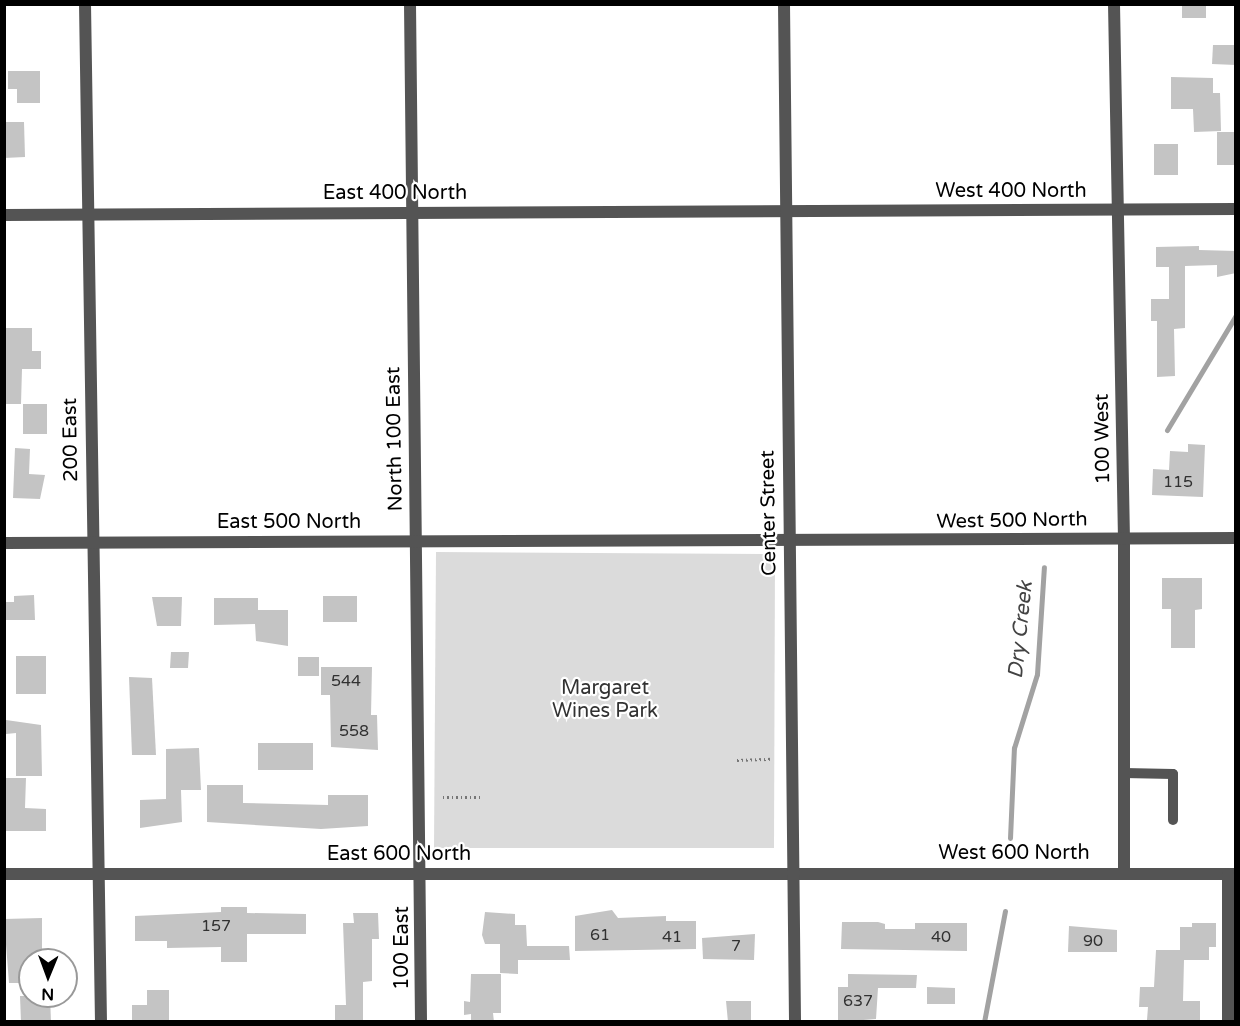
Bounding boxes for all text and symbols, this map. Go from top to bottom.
street label: West 400 North [935,179,1087,203]
street label: East 400 North [323,181,467,205]
street label: North 100 East [382,367,408,511]
street label: 100 West [1090,393,1116,485]
street label: 200 East [58,398,84,482]
street label: Center Street [756,450,782,576]
house number: 115 [1163,472,1193,492]
street label: West 500 North [936,508,1088,534]
street label: East 500 North [217,510,361,534]
water label: Dry Creek [1003,580,1039,680]
house number: 544 [331,671,361,691]
park label: Margaret Wines Park [552,677,658,724]
house number: 558 [339,721,369,741]
street label: West 600 North [938,841,1090,865]
street label: East 600 North [327,842,471,866]
street label: 100 East [390,906,414,990]
house number: 157 [201,916,231,936]
house number: 61 [590,925,610,945]
house number: 41 [662,927,682,947]
house number: 40 [931,927,951,947]
house number: 90 [1083,931,1103,951]
house number: 7 [731,936,741,956]
north arrow [18,948,78,1008]
text: N [41,984,54,1004]
house number: 637 [843,991,873,1011]

